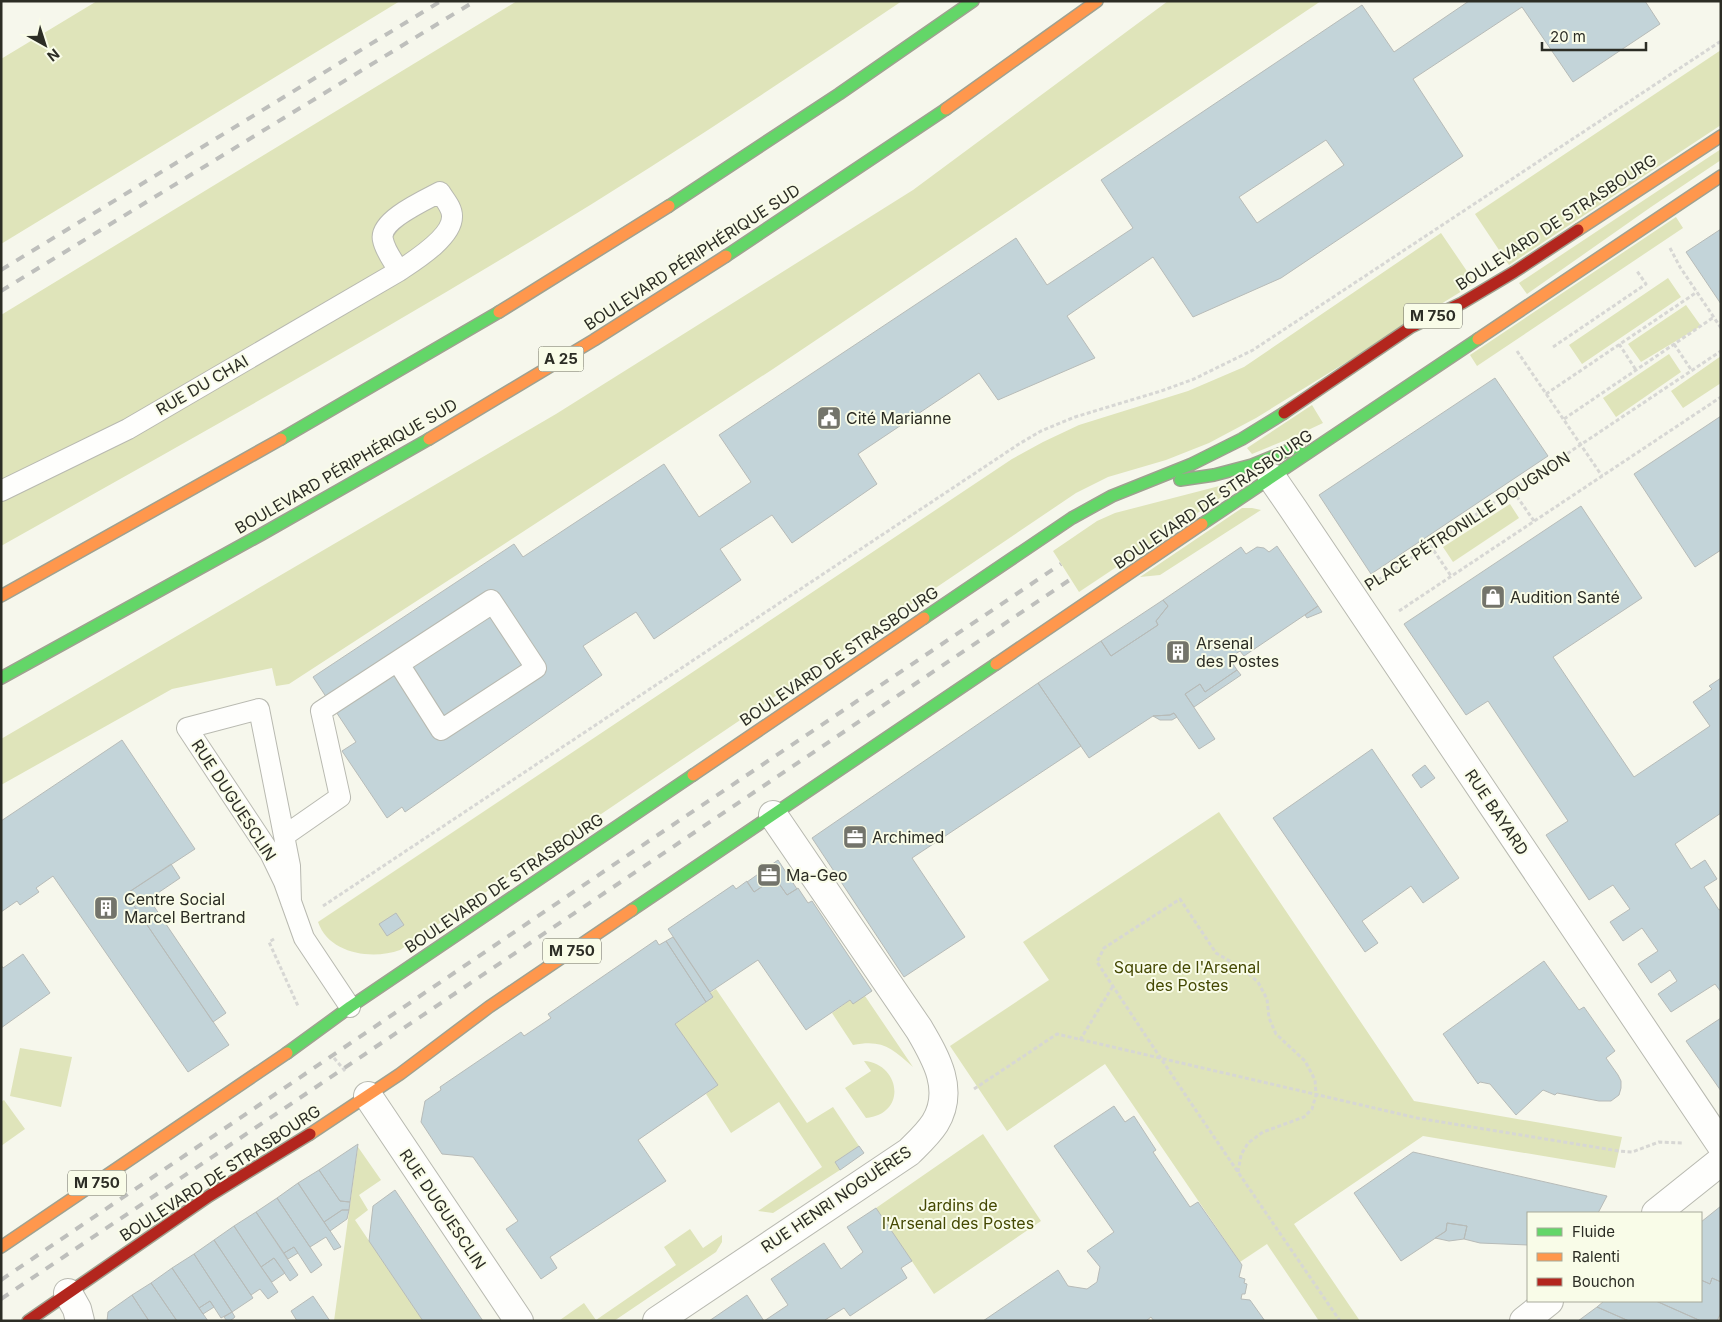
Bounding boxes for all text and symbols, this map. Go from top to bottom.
north arrow [20,20,70,70]
scale bar [1542,20,1646,52]
text: 20 m [1550,27,1586,46]
text: N [44,46,63,65]
street label: BOULEVARD DE STRASBOURG [1452,150,1660,294]
street label: BOULEVARD PÉRIPHÉRIQUE SUD [580,180,804,334]
road number: M 750 [1404,304,1462,328]
road number: A 25 [538,346,584,372]
street label: RUE DU CHAI [152,351,252,419]
street label: BOULEVARD PÉRIPHÉRIQUE SUD [231,394,461,538]
public building icon: Cité Marianne [816,405,842,431]
place label: Cité Marianne [846,408,951,428]
street label: BOULEVARD DE STRASBOURG [1110,425,1316,573]
street label: PLACE PÉTRONILLE DOUGNON [1361,447,1573,595]
street label: BOULEVARD DE STRASBOURG [736,582,942,730]
shop icon: Audition Santé [1480,584,1506,610]
place label: Audition Santé [1510,587,1620,607]
place label: Arsenal des Postes [1196,633,1279,671]
building icon: Arsenal des Postes [1165,639,1191,665]
street label: RUE DUGUESCLIN [187,736,281,864]
street label: RUE BAYARD [1461,765,1533,859]
street label: BOULEVARD DE STRASBOURG [401,809,607,957]
office icon: Archimed [842,824,868,850]
place label: Archimed [872,827,944,847]
office icon: Ma-Geo [756,862,782,888]
place label: Ma-Geo [786,865,848,885]
place label: Centre Social Marcel Bertrand [124,889,246,927]
building icon: Centre Social Marcel Bertrand [93,895,119,921]
road number: M 750 [543,938,601,964]
park label: Square de l'Arsenal des Postes [1114,957,1260,995]
street label: BOULEVARD DE STRASBOURG [116,1101,324,1245]
street label: RUE HENRI NOGUÈRES [757,1141,915,1257]
street label: RUE DUGUESCLIN [395,1145,491,1273]
road number: M 750 [68,1170,126,1196]
park label: Jardins de l'Arsenal des Postes [882,1195,1034,1233]
legend [1527,1212,1702,1302]
text: Fluide [1572,1222,1615,1241]
text: Ralenti [1572,1247,1620,1266]
text: Bouchon [1572,1272,1635,1291]

